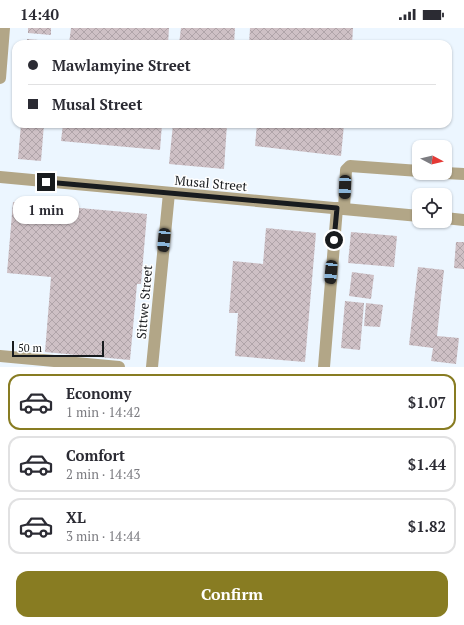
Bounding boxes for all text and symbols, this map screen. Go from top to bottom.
text: 14:40 [20,4,59,24]
text: Mawlamyine Street [52,55,191,75]
text: Musal Street [52,94,142,114]
north arrow [412,140,452,180]
map controls [412,140,452,228]
street label: Musal Street [174,171,248,195]
route end [37,173,55,191]
car [339,175,351,199]
button: locate [412,188,452,228]
callout: 1 min [13,196,79,224]
text: 1 min [28,201,64,219]
car [157,228,171,252]
route start [325,231,343,249]
car [324,260,338,284]
street label: Sittwe Street [132,264,156,340]
scale bar [12,339,104,358]
text: 50 m [18,341,42,355]
text: Economy [66,383,131,403]
icon: car [18,384,54,420]
text: $1.07 [408,392,446,412]
text: 1 min · 14:42 [66,403,140,421]
text: Comfort [66,445,125,465]
icon: car [18,446,54,482]
text: $1.44 [408,454,446,474]
text: 2 min · 14:43 [66,465,140,483]
text: XL [66,507,86,527]
icon: car [18,508,54,544]
text: $1.82 [408,516,446,536]
text: 3 min · 14:44 [66,527,140,545]
button: Confirm [16,571,448,617]

